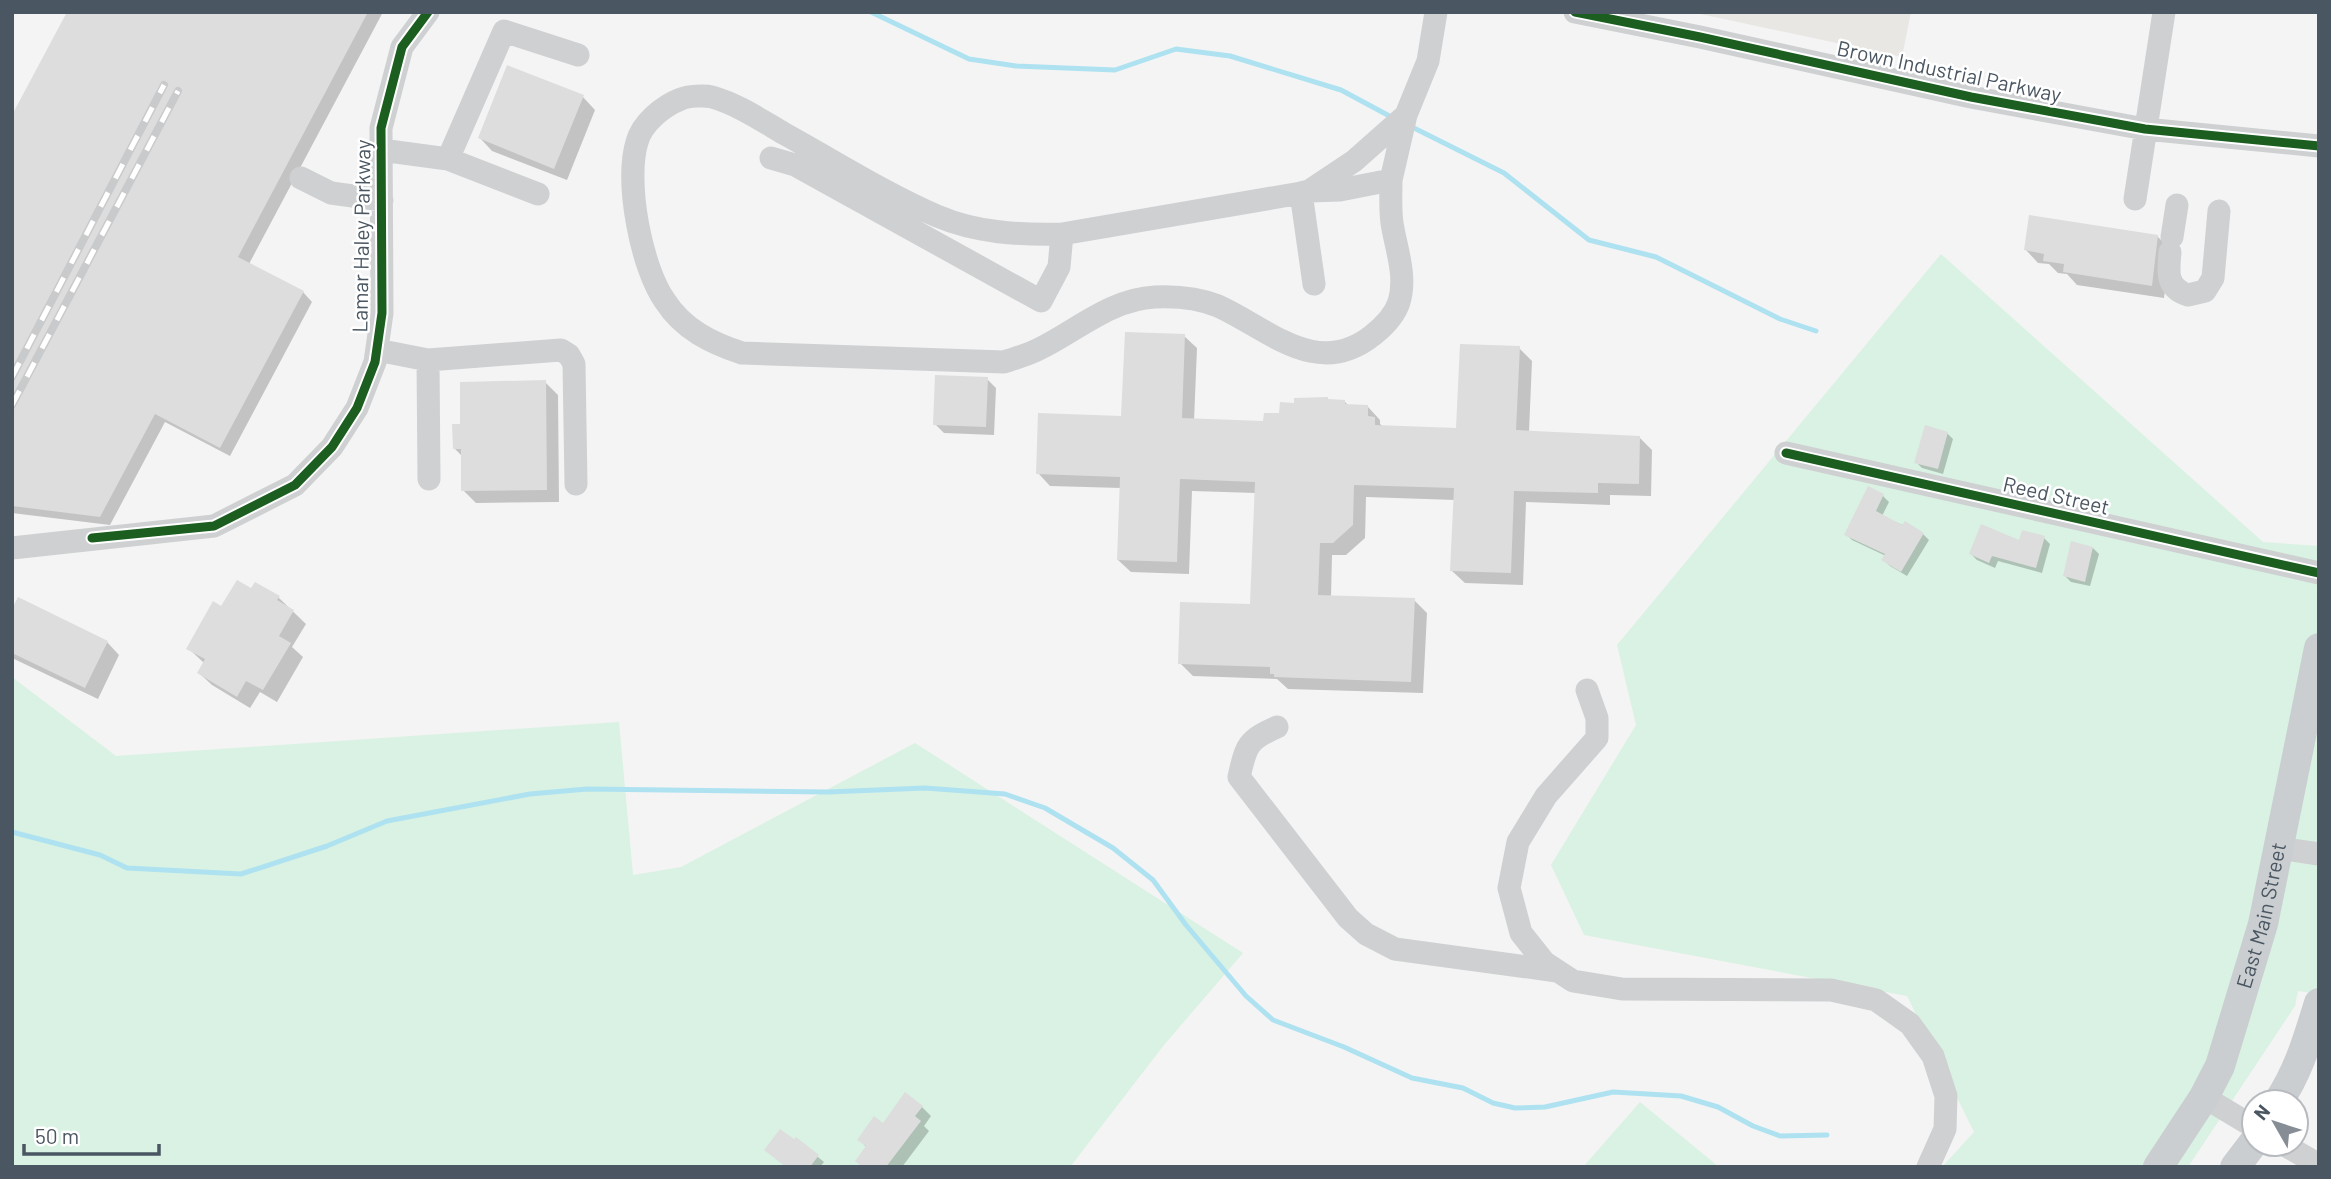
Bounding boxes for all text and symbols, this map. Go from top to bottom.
street label: Brown Industrial Parkway [1835,35,2064,107]
street label: Lamar Haley Parkway [346,139,375,333]
street label: Reed Street [2001,470,2112,519]
street label: East Main Street [2230,840,2290,991]
north arrow [2240,1088,2310,1158]
text: N [2248,1100,2274,1124]
scale bar [24,1112,159,1156]
text: 50 m [35,1123,79,1148]

